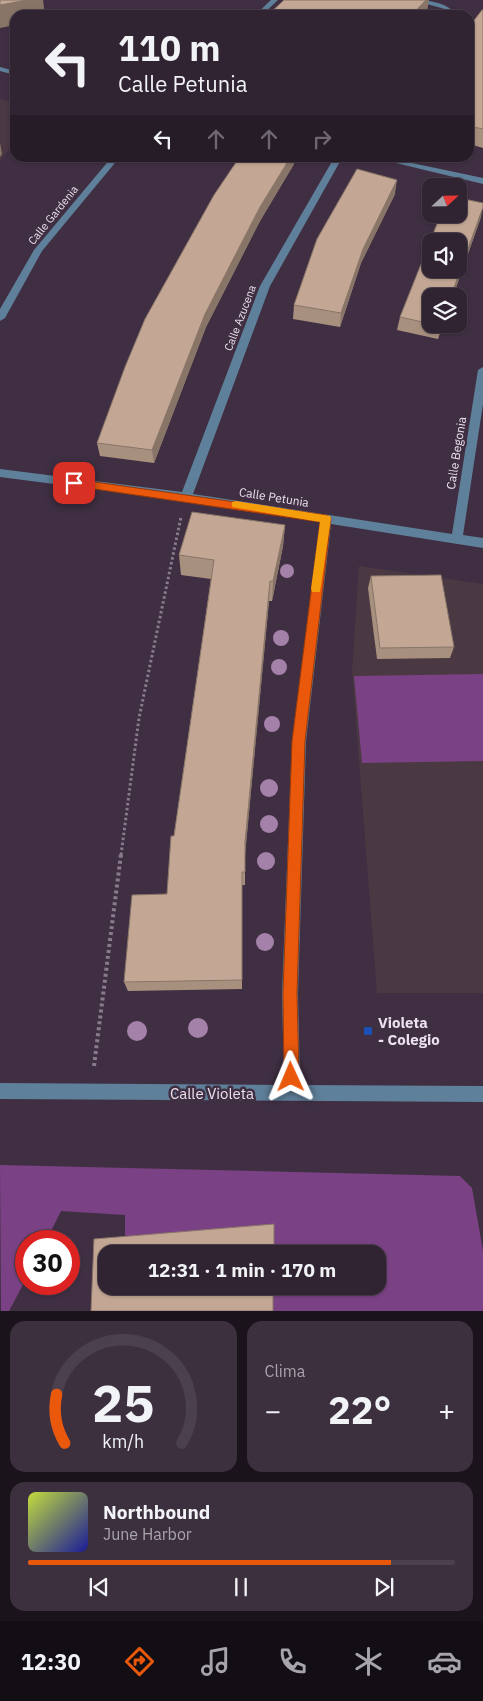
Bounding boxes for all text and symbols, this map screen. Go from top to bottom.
text: 110 m [118,25,221,71]
icon: left [35,30,100,95]
text: Calle Petunia [118,69,247,98]
icon: left [149,125,177,153]
icon: ahead [202,125,230,153]
icon: ahead [255,125,283,153]
icon: right [308,125,336,153]
north arrow [422,178,468,222]
map controls [422,178,467,333]
street label: Calle Gardenia [25,183,81,247]
button: sound [422,233,467,278]
street label: Calle Azucena [221,283,259,353]
button: layers [422,288,467,333]
street label: Calle Begonia [443,415,469,490]
pin [53,462,95,504]
icon: arrive [60,469,88,497]
street label: Calle Petunia [238,484,311,510]
place label: Violeta - Colegio [378,1013,440,1049]
marker: Violeta - Colegio [362,1025,374,1037]
position arrow [264,1050,316,1102]
street label: Calle Violeta [170,1084,254,1103]
speed limit sign: 30 [15,1230,80,1295]
text: 12:31 · 1 min · 170 m [148,1258,336,1282]
text: Clima [265,1361,305,1381]
text: 25 [92,1369,154,1436]
text: 22° [328,1385,391,1434]
text: − [265,1392,281,1429]
text: + [438,1392,455,1429]
text: km/h [102,1430,144,1453]
text: Northbound [103,1500,210,1524]
text: June Harbor [103,1524,192,1544]
icon: previous [85,1573,113,1601]
icon: pause [227,1573,255,1601]
icon: next [370,1573,398,1601]
icon: directions [122,1644,157,1679]
icon: music [198,1644,233,1679]
icon: phone [275,1644,310,1679]
icon: climate [351,1644,386,1679]
icon: car [427,1644,462,1679]
text: 12:30 [21,1647,81,1676]

